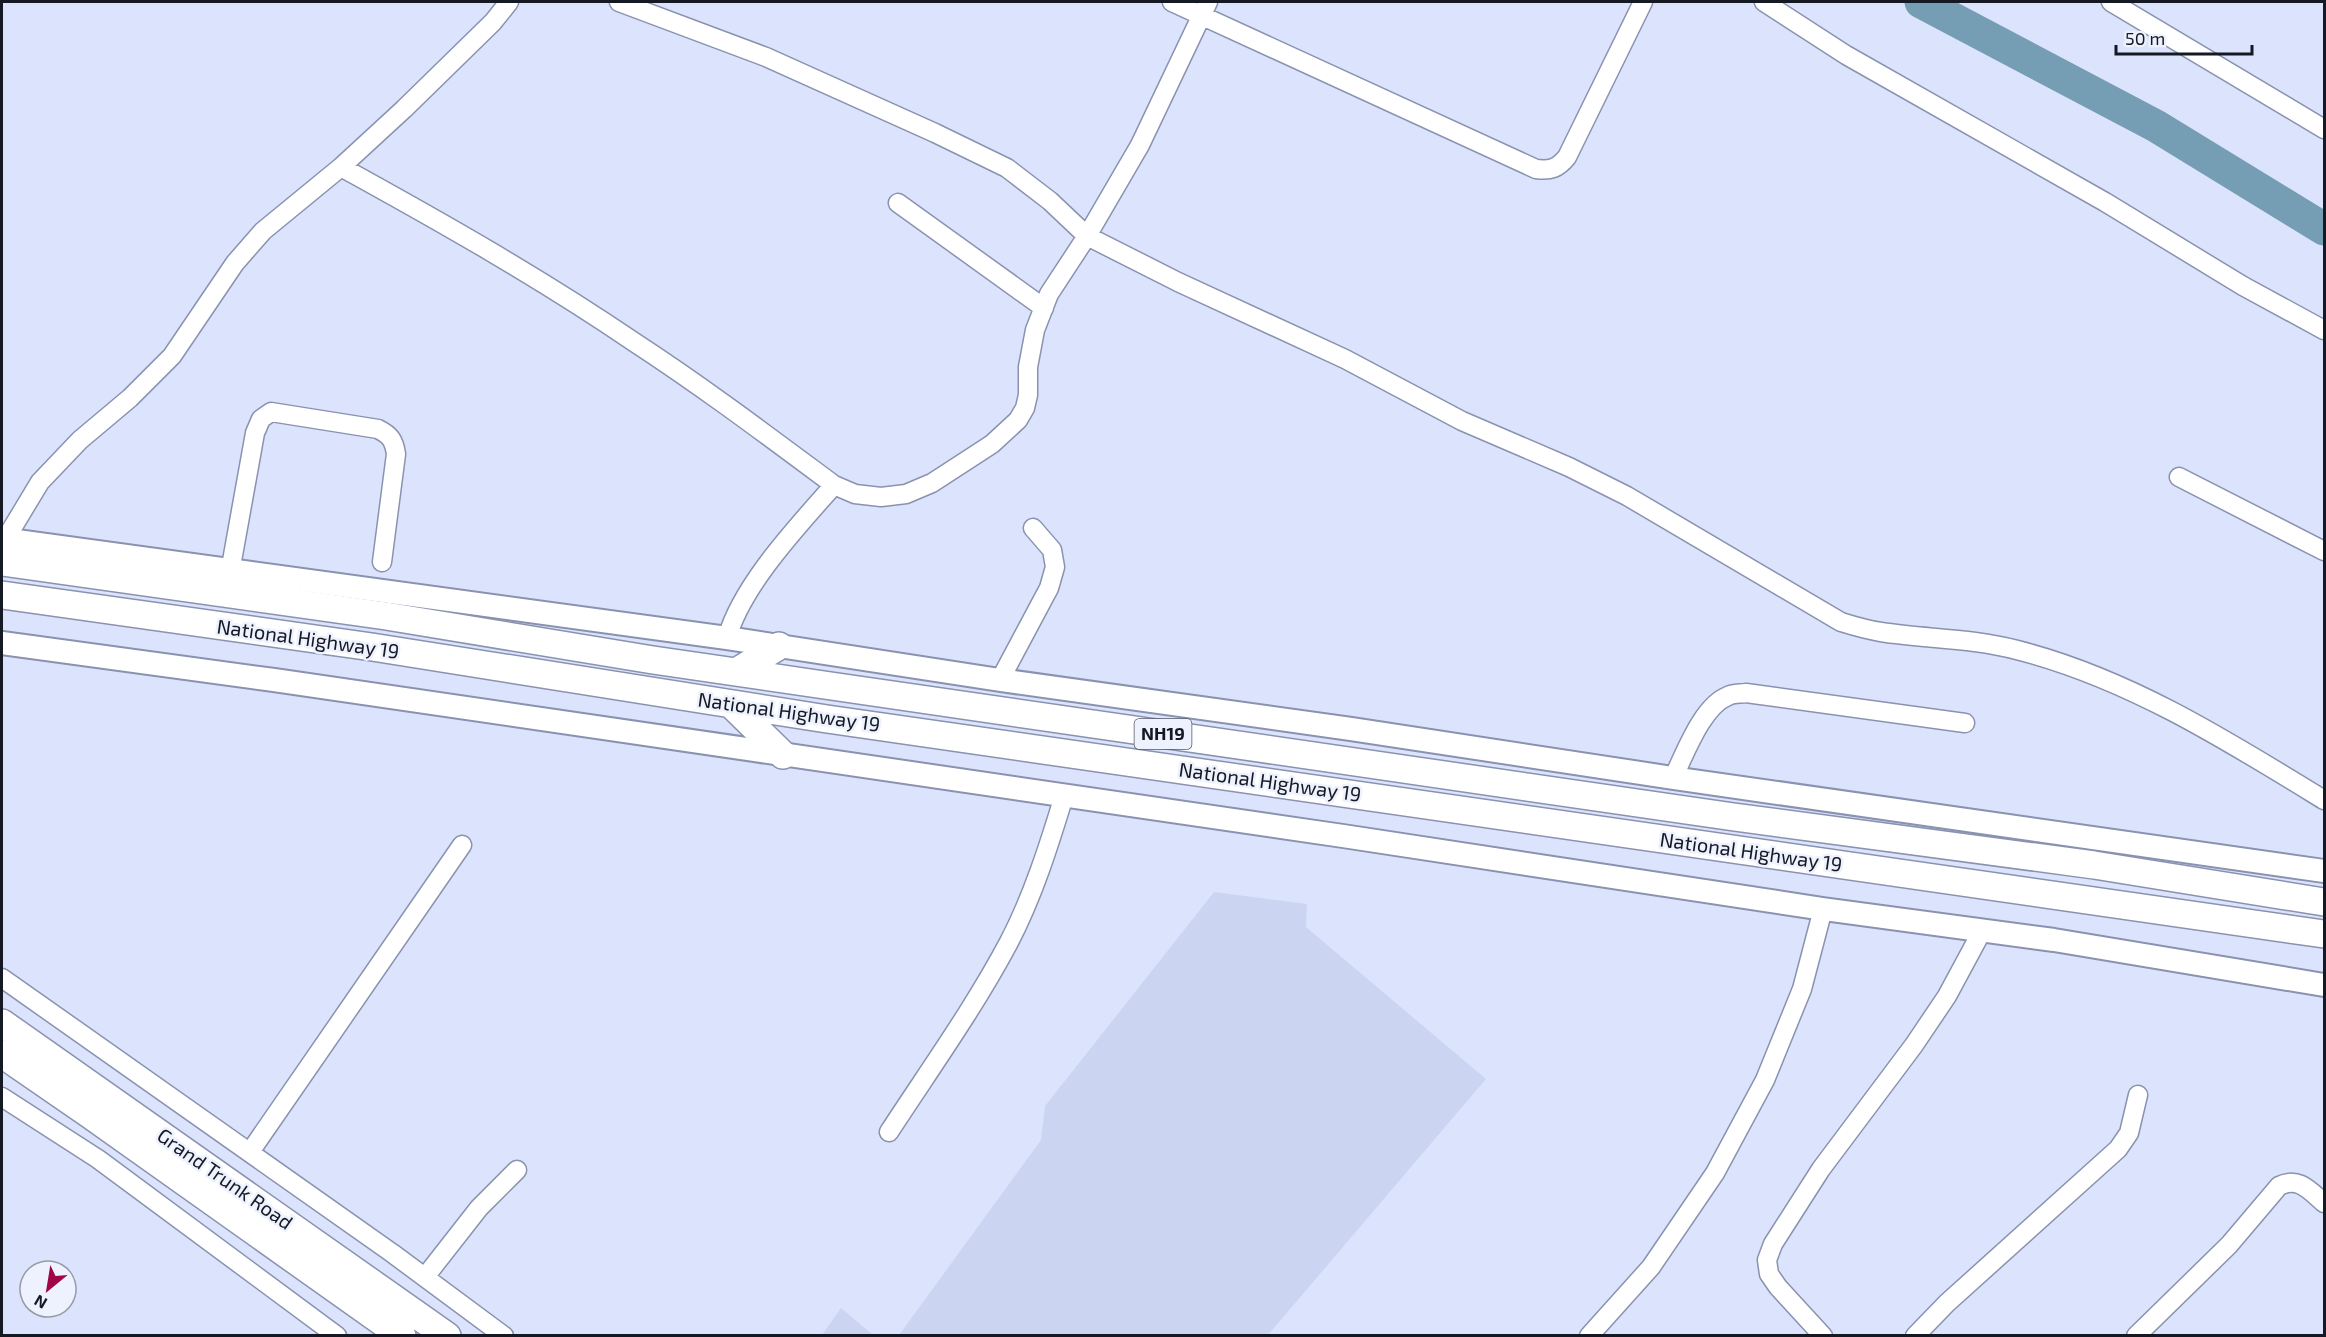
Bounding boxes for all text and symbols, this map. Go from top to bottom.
scale bar [2116,18,2252,56]
text: 50 m [2125,27,2165,49]
street label: National Highway 19 [215,613,401,663]
street label: National Highway 19 [696,686,882,736]
road number: NH19 [1134,719,1192,749]
street label: National Highway 19 [1177,756,1363,806]
street label: National Highway 19 [1658,826,1844,876]
street label: Grand Trunk Road [153,1122,298,1234]
north arrow [18,1259,78,1319]
text: N [30,1291,50,1314]

